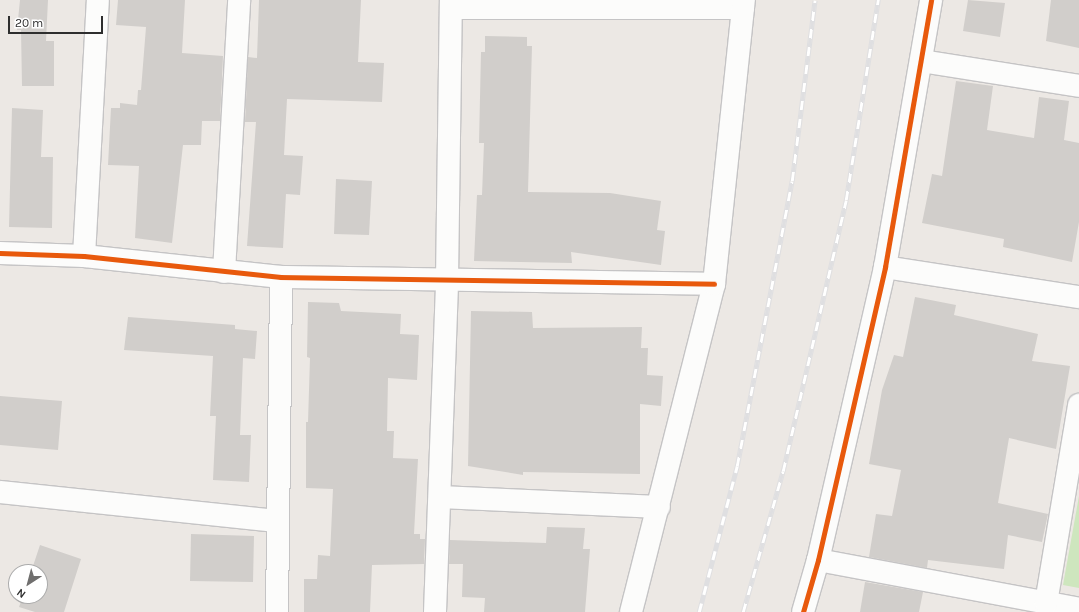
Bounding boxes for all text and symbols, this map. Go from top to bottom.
scale bar [10,8,105,34]
text: 20 m [15,16,43,30]
north arrow [8,564,48,604]
text: N [14,586,28,601]

